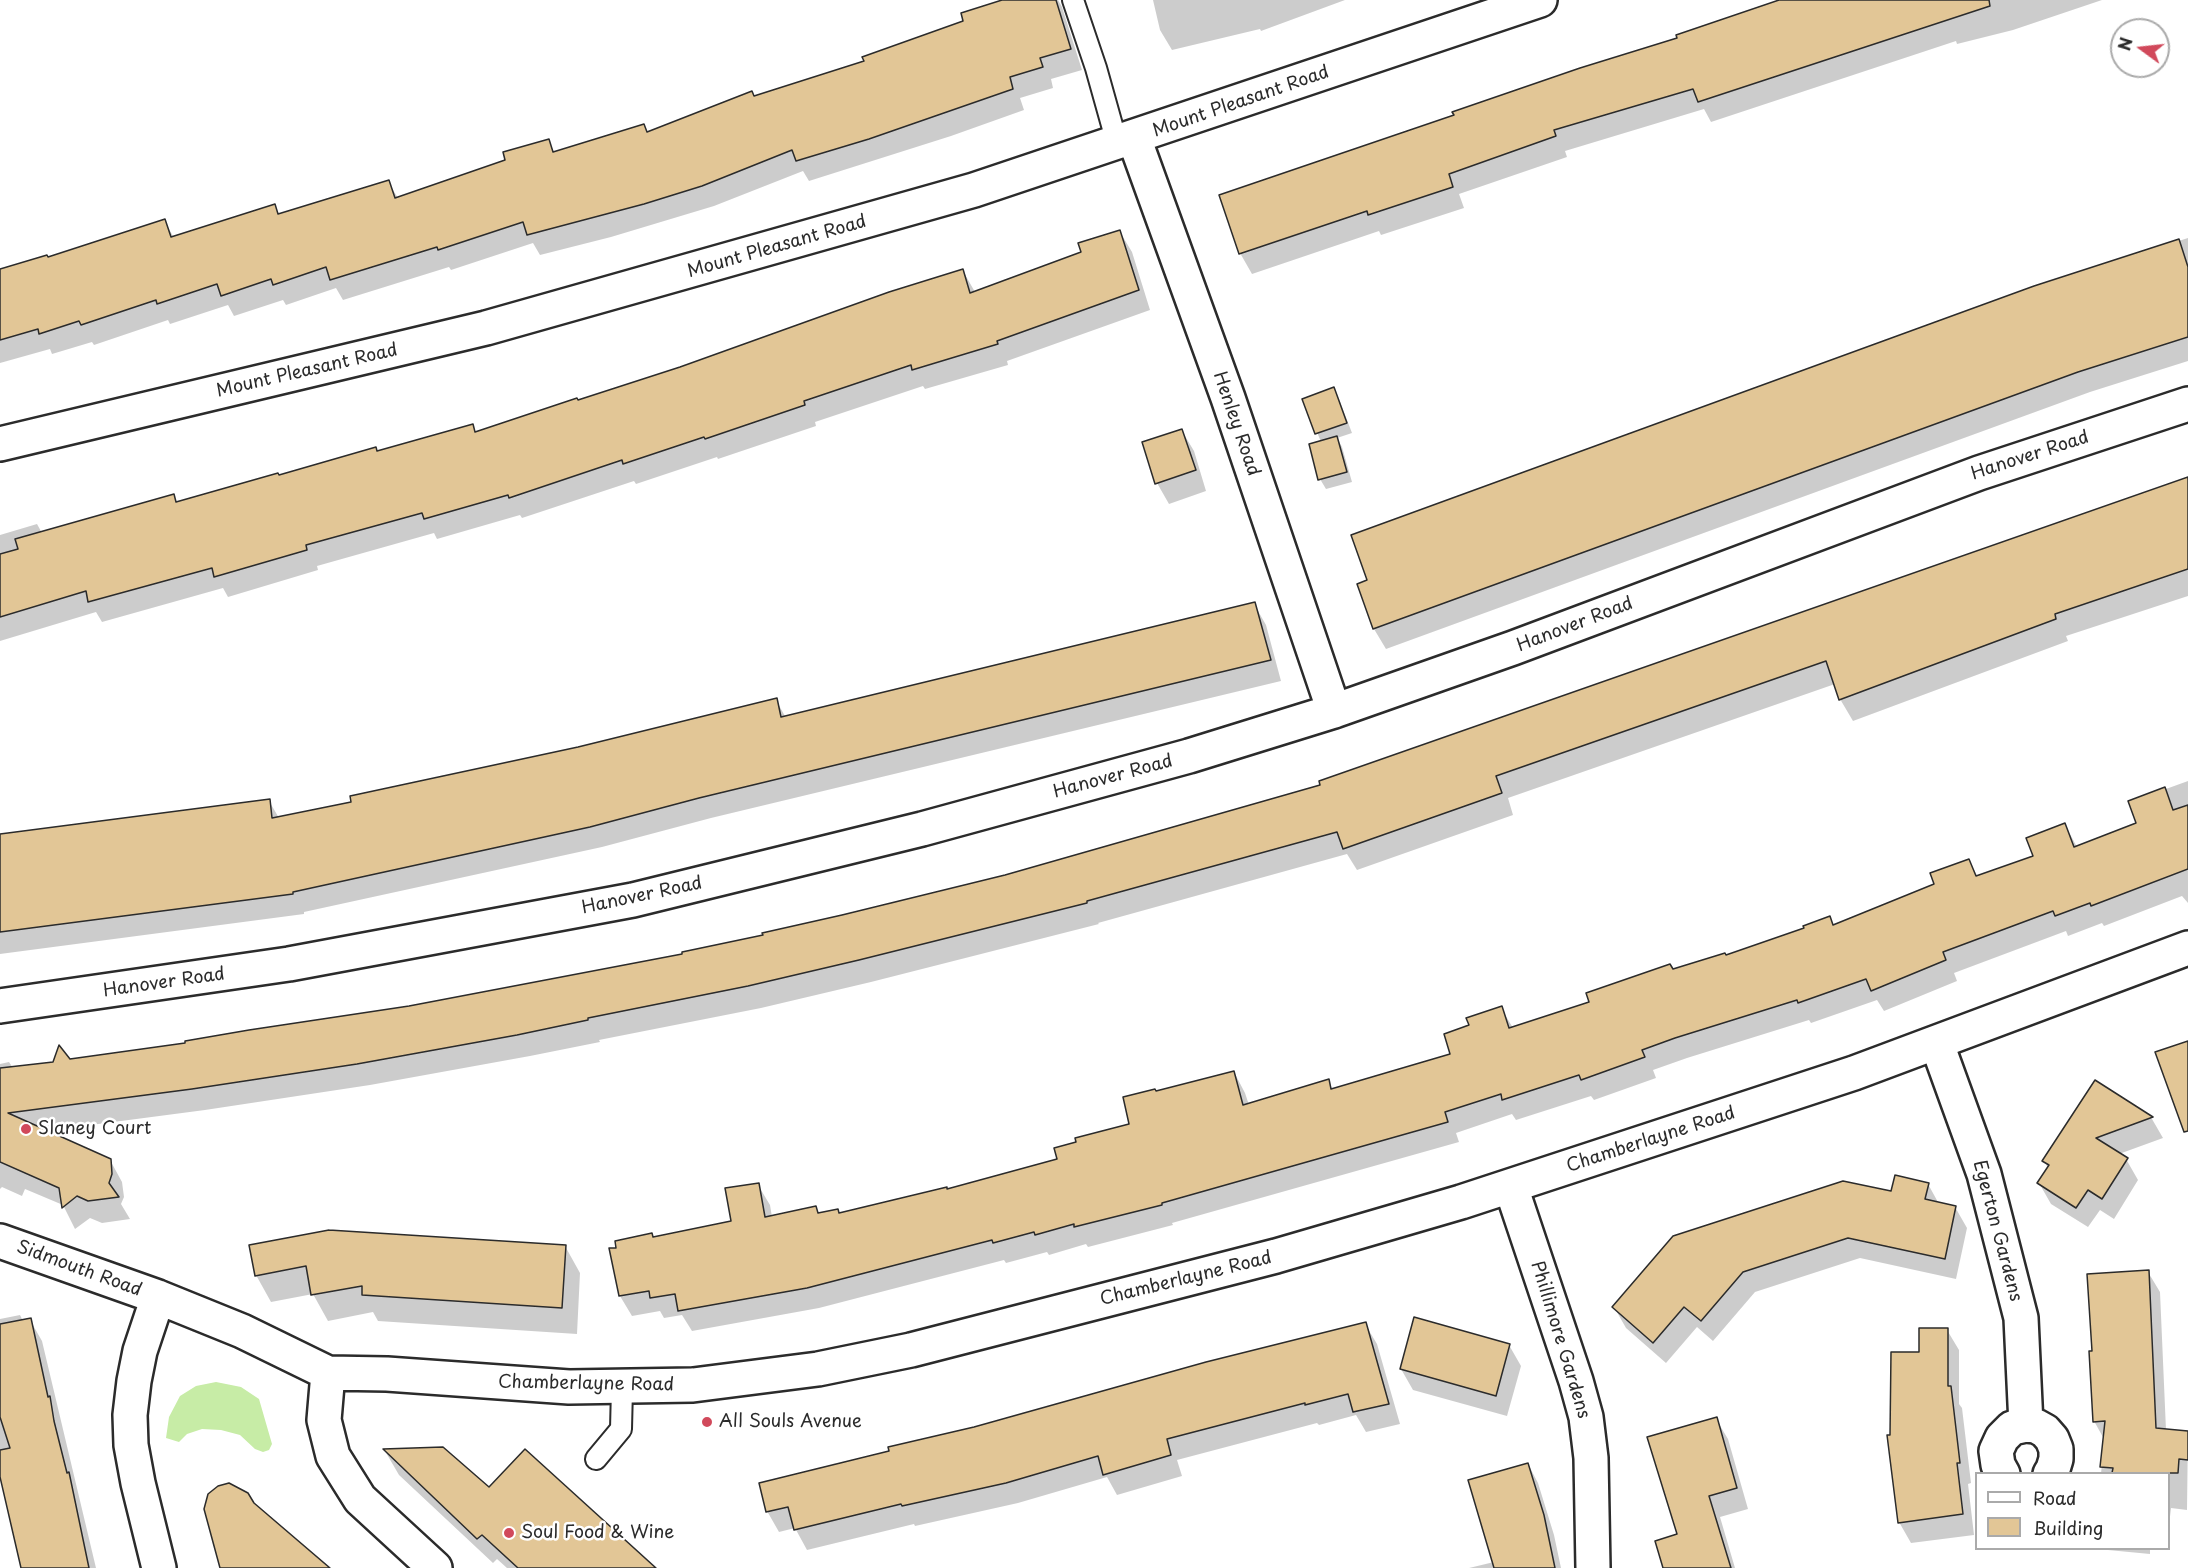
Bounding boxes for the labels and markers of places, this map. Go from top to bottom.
place label: Slaney Court [38,1118,151,1140]
marker: Slaney Court [19,1122,33,1136]
place label: All Souls Avenue [719,1411,862,1433]
marker: All Souls Avenue [700,1415,714,1429]
place label: Soul Food & Wine [521,1522,674,1544]
marker: Soul Food & Wine [502,1526,516,1540]

